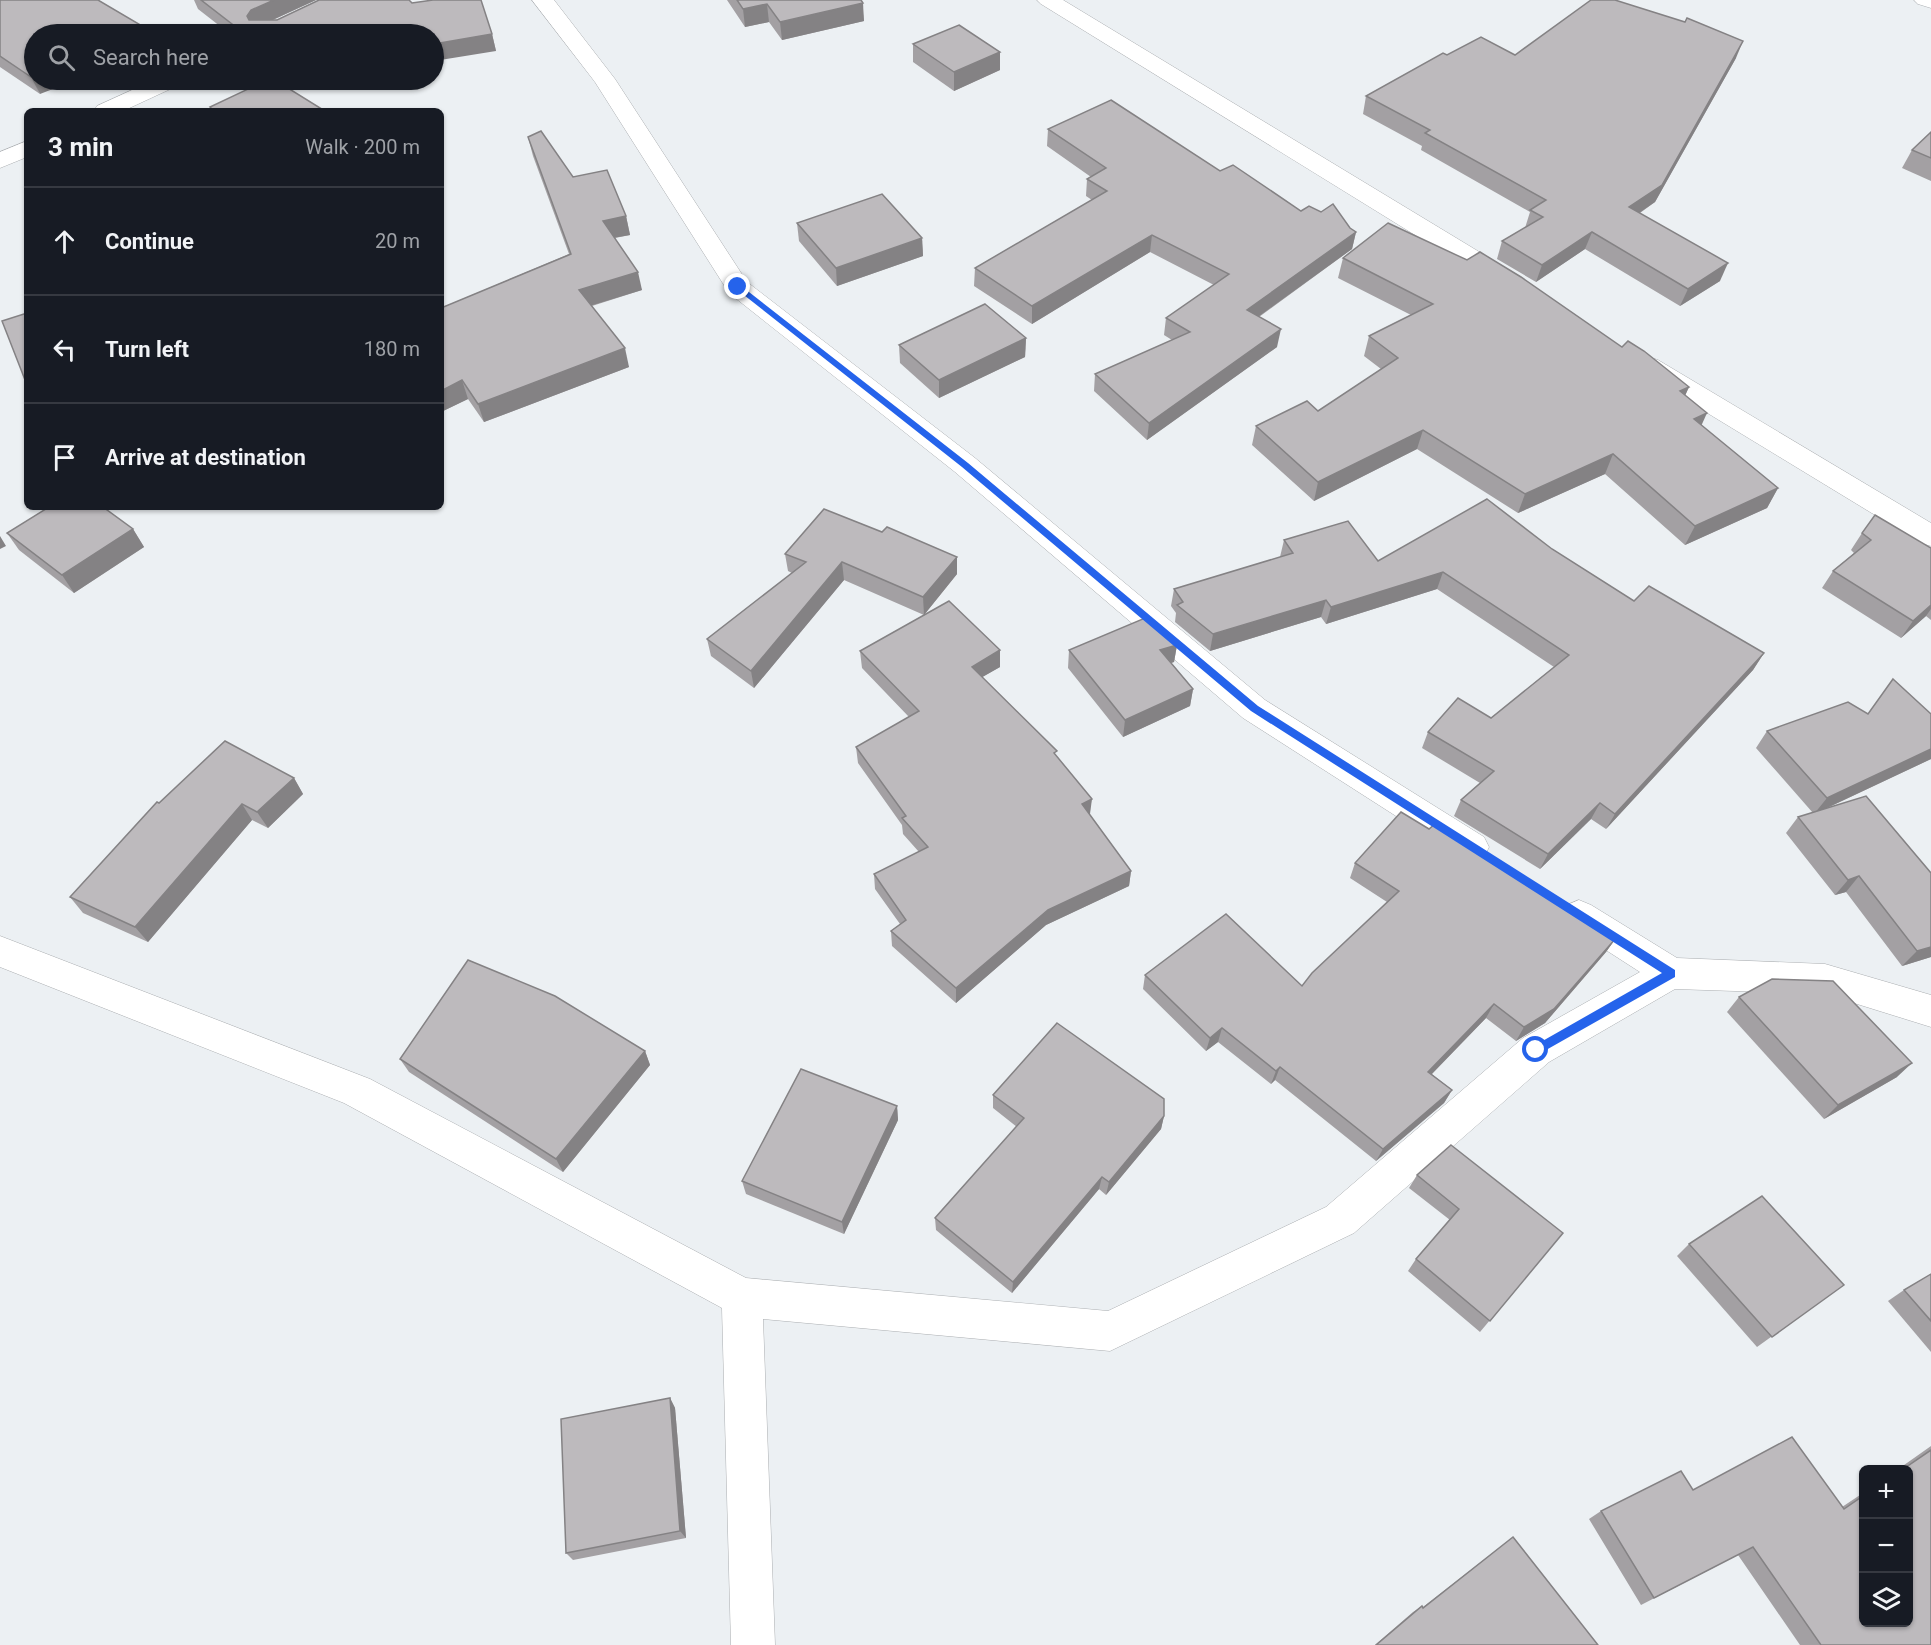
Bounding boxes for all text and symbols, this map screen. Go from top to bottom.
search box [24,24,444,90]
icon: search [45,41,78,74]
text: Search here [93,45,209,70]
text: 3 min [48,132,113,162]
text: Walk · 200 m [305,135,420,159]
icon: ahead [48,225,81,258]
text: Continue [105,229,194,254]
text: 20 m [375,229,420,253]
route end [724,273,750,299]
icon: left [48,333,81,366]
text: Turn left [105,337,189,362]
text: 180 m [364,337,420,361]
icon: arrive [48,441,81,474]
text: Arrive at destination [105,445,306,470]
route start [1522,1036,1548,1062]
map controls [1859,1465,1913,1627]
button: + [1859,1465,1913,1519]
button: − [1859,1519,1913,1573]
button: layers [1859,1573,1913,1627]

